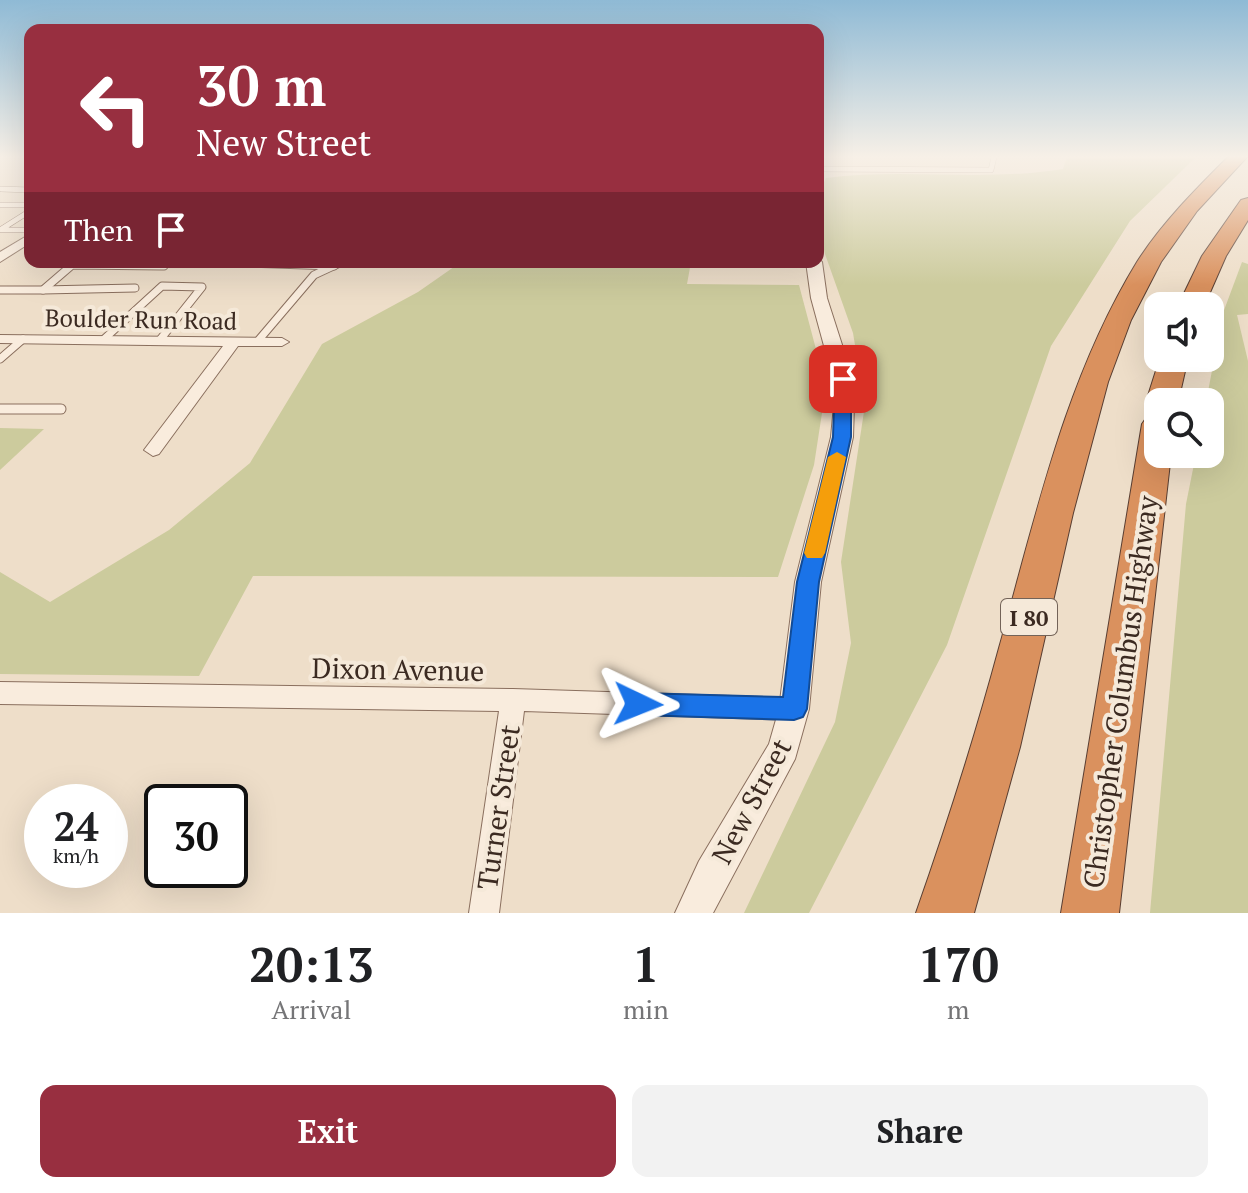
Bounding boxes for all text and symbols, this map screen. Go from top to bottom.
text: 30 m [196,48,326,122]
icon: left [64,56,168,160]
text: New Street [196,119,371,166]
icon: arrive [149,208,193,252]
text: Then [64,210,133,250]
map controls [1144,292,1224,468]
button: sound [1144,292,1224,372]
street label: Boulder Run Road [45,301,237,337]
pin [809,345,877,413]
icon: arrive [821,357,865,401]
button: search [1144,388,1224,468]
street label: Christopher Columbus Highway [1074,493,1166,891]
road number: I 80 [1001,599,1057,635]
street label: Dixon Avenue [311,649,485,689]
position arrow [596,662,680,746]
street label: Turner Street [468,721,528,892]
street label: New Street [703,732,800,870]
speed limit sign: 30 [144,784,248,888]
text: 24 [53,799,99,852]
text: km/h [53,842,99,869]
text: 20:13 [249,932,374,996]
text: 1 [632,932,659,996]
text: 170 [918,932,999,996]
text: Arrival [272,992,351,1026]
text: min [623,992,669,1026]
text: m [947,992,970,1026]
button: Exit [40,1085,616,1177]
button: Share [632,1085,1208,1177]

